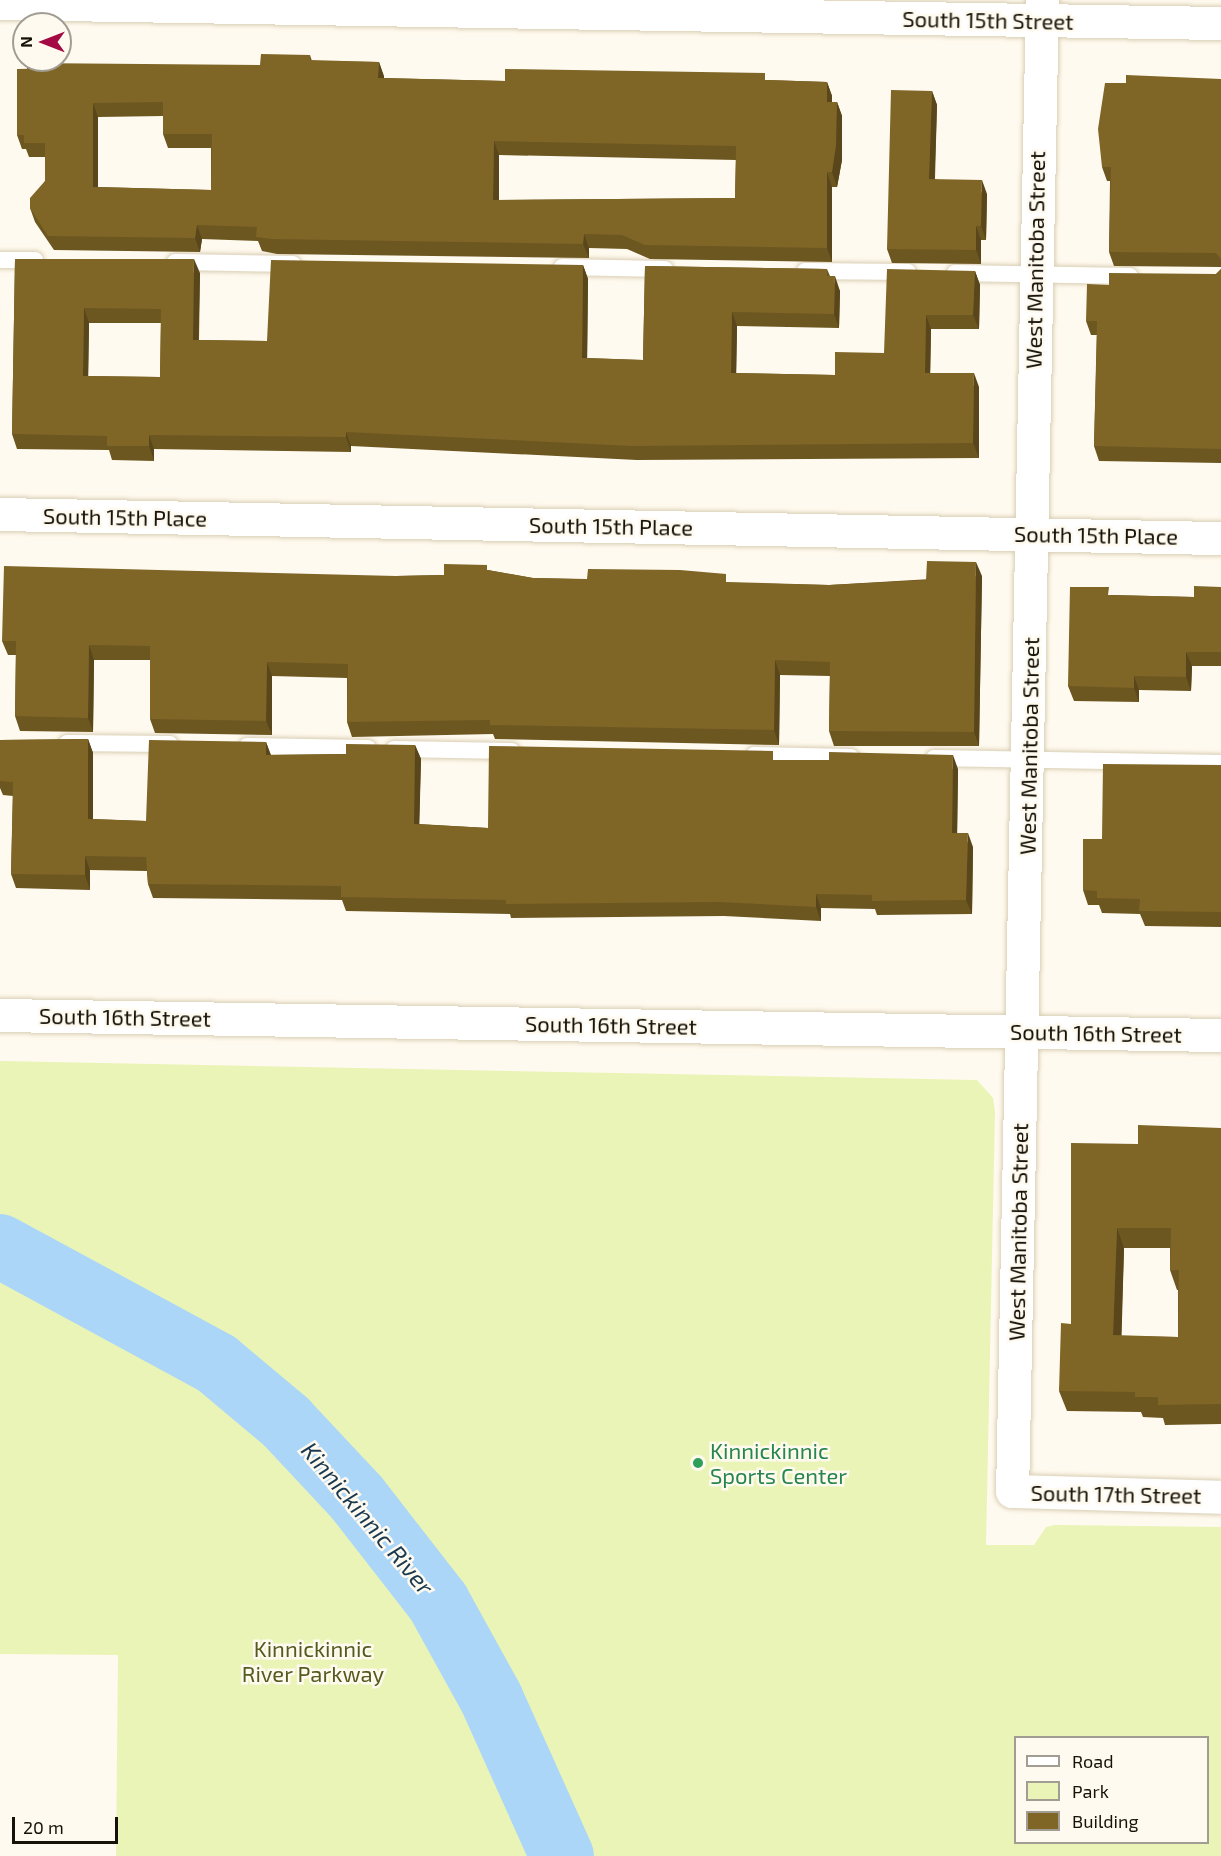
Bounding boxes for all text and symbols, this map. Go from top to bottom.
street label: South 15th Street [902,5,1074,35]
north arrow [12,12,72,72]
text: N [16,36,35,48]
street label: West Manitoba Street [1020,151,1050,369]
street label: South 15th Place [43,502,207,532]
street label: South 15th Place [529,511,693,541]
street label: South 15th Place [1014,520,1178,550]
street label: West Manitoba Street [1014,637,1044,855]
street label: South 16th Street [39,1002,211,1032]
street label: South 16th Street [525,1010,697,1040]
street label: South 16th Street [1010,1018,1182,1048]
street label: West Manitoba Street [1003,1123,1033,1341]
water label: Kinnickinnic River [296,1436,440,1600]
place label: Kinnickinnic Sports Center [710,1437,847,1488]
marker: Kinnickinnic Sports Center [691,1456,705,1470]
street label: South 17th Street [1030,1479,1202,1509]
park label: Kinnickinnic River Parkway [242,1635,384,1687]
legend [1014,1736,1209,1844]
text: Road [1072,1750,1113,1772]
text: Park [1072,1780,1109,1802]
scale bar [15,1805,122,1843]
text: Building [1072,1810,1139,1832]
text: 20 m [23,1816,64,1838]

